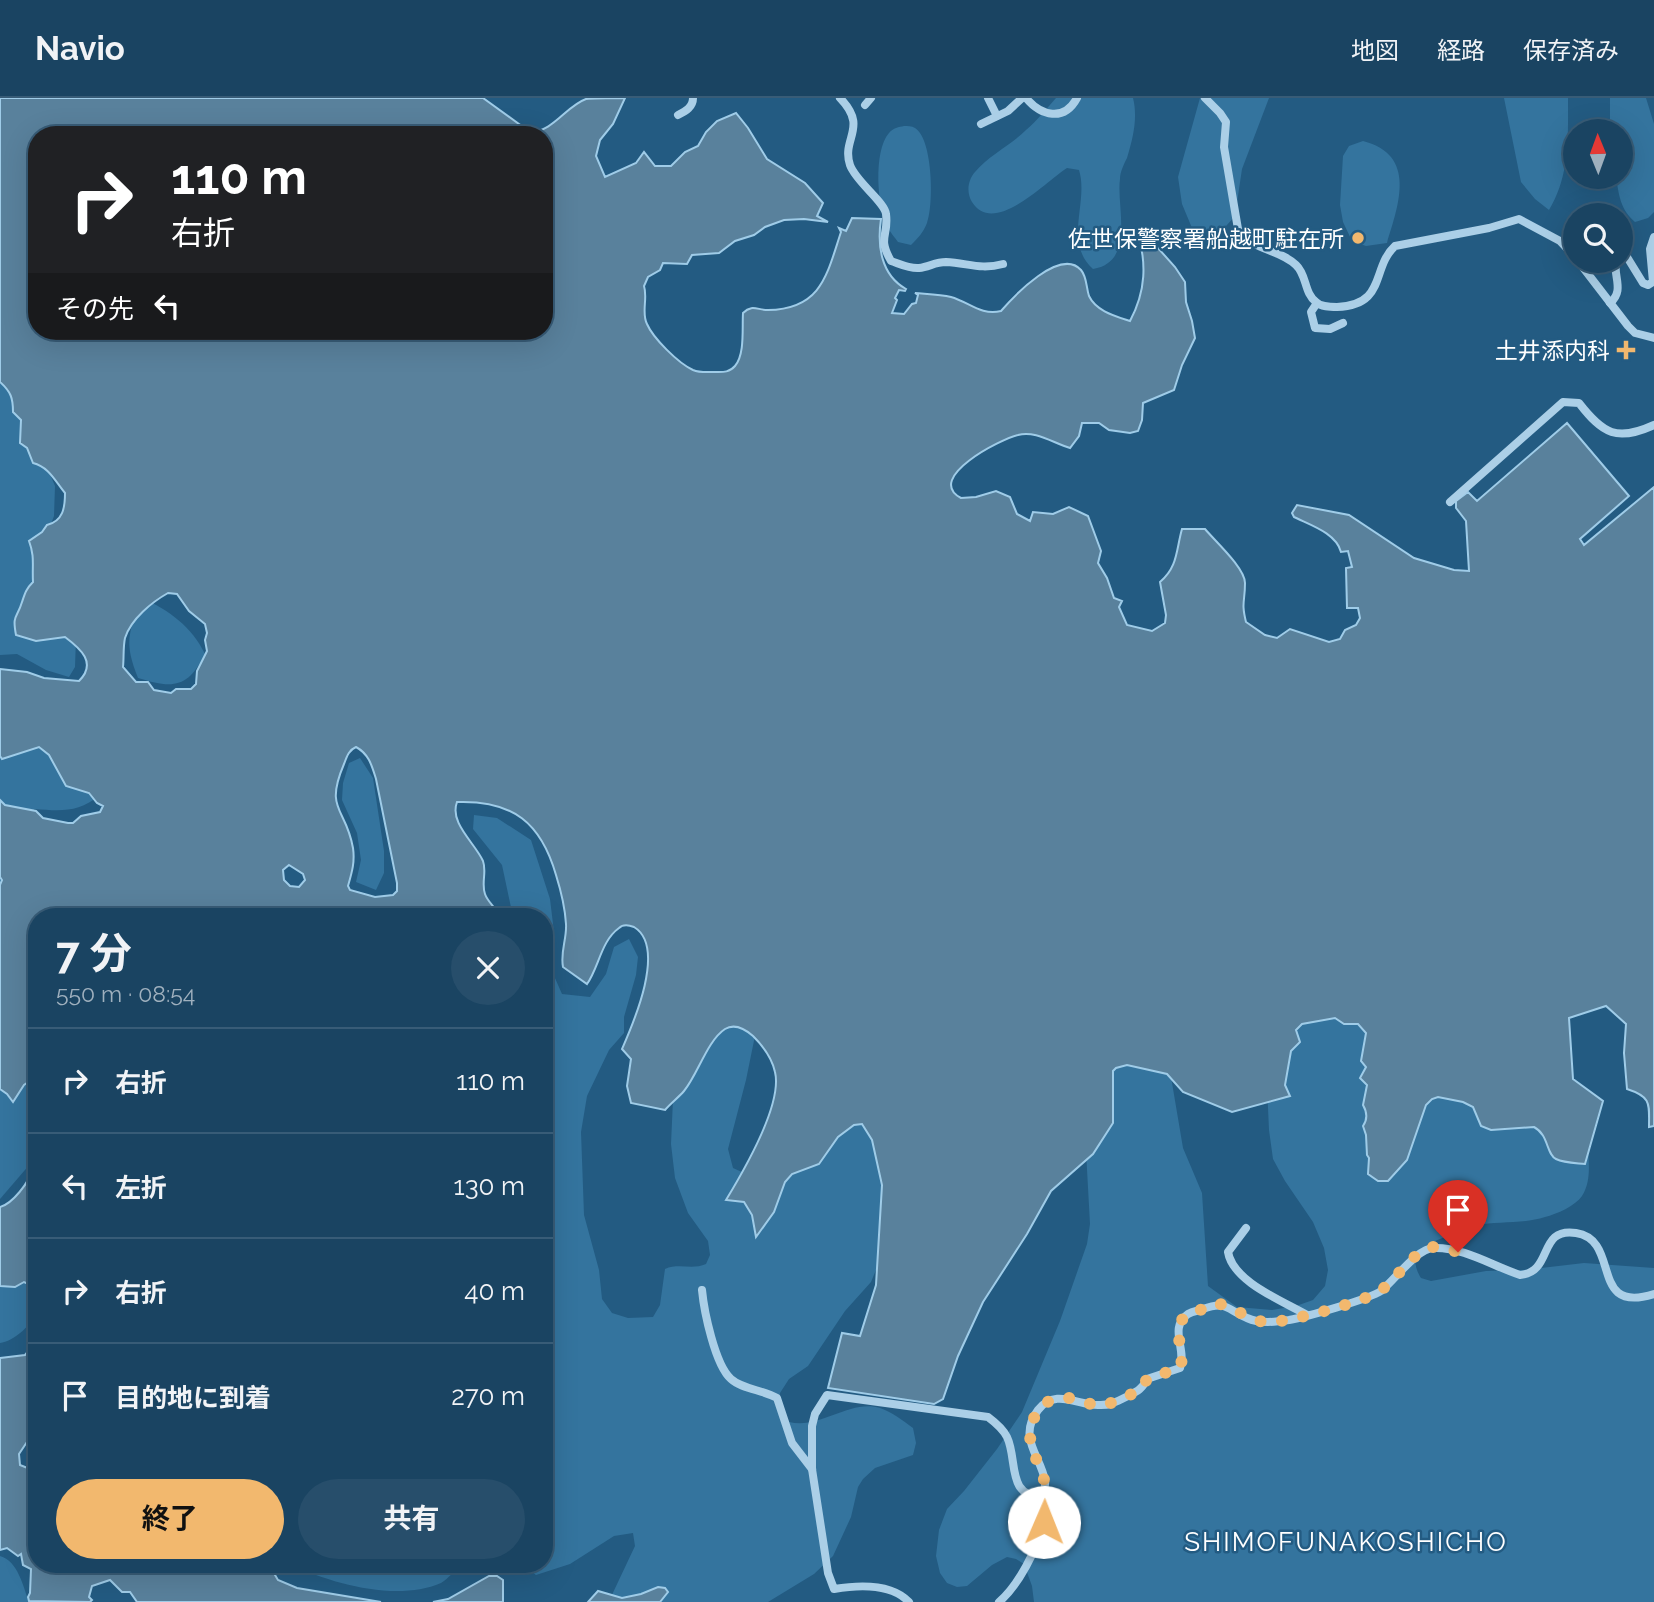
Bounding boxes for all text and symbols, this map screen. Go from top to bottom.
text: Navio [35,29,125,68]
text: 地図 [1351,36,1399,65]
text: 経路 [1437,36,1485,65]
text: 保存済み [1523,36,1619,65]
north arrow [1563,119,1633,189]
map controls [1563,119,1633,273]
text: 110 m [171,148,307,205]
icon: right [56,154,147,245]
button: search [1563,203,1633,273]
text: 右折 [171,214,235,251]
place label: 佐世保警察署船越町駐在所 [1068,225,1344,252]
marker: 佐世保警察署船越町駐在所 [1350,230,1366,246]
icon: left [148,287,186,325]
text: その先 [56,294,134,324]
place label: 土井添内科 [1495,337,1610,364]
marker: 土井添内科 [1616,340,1636,360]
text: 7 分 [56,929,132,978]
button: close [451,931,525,1005]
text: 550 m · 08:54 [56,980,195,1007]
icon: right [56,1062,94,1100]
text: 110 m [456,1066,525,1096]
text: 右折 [115,1068,167,1098]
icon: left [56,1167,94,1205]
text: 130 m [454,1171,525,1201]
text: 左折 [115,1173,167,1203]
pin [1428,1180,1488,1252]
icon: arrive [1439,1191,1477,1229]
icon: right [56,1272,94,1310]
text: 40 m [464,1276,525,1306]
text: 右折 [115,1278,167,1308]
icon: arrive [56,1377,94,1415]
text: 270 m [451,1381,525,1411]
text: 目的地に到着 [115,1383,271,1413]
button: 終了 [56,1479,284,1559]
button: 共有 [298,1479,525,1559]
position arrow [1007,1485,1081,1559]
district label: SHIMOFUNAKOSHICHO [1184,1527,1508,1557]

